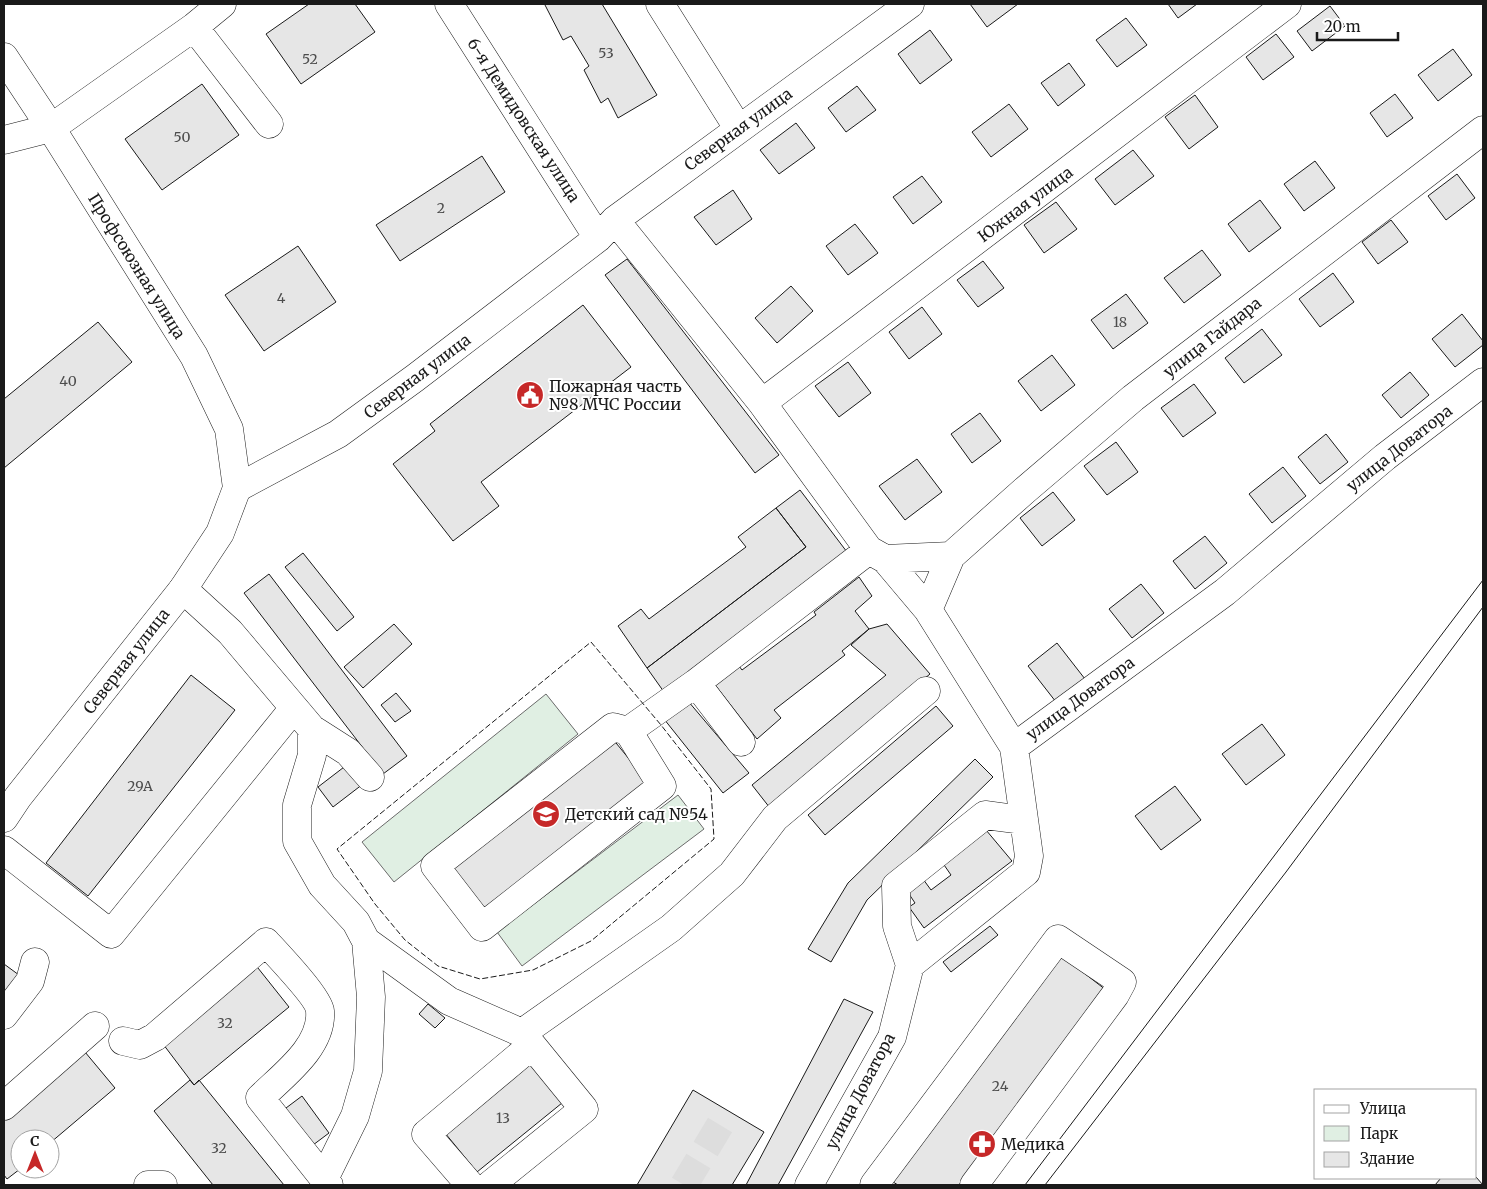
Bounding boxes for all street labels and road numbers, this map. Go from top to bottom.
street label: 6-я Демидовская улица [463,34,585,206]
street label: Северная улица [680,83,796,175]
street label: Южная улица [974,162,1077,246]
street label: Профсоюзная улица [84,190,190,343]
street label: улица Гайдара [1159,292,1265,382]
street label: Северная улица [360,329,475,423]
street label: улица Доватора [1342,400,1456,496]
street label: Северная улица [79,604,174,718]
street label: улица Доватора [1022,652,1138,744]
street label: улица Доватора [821,1029,899,1153]

